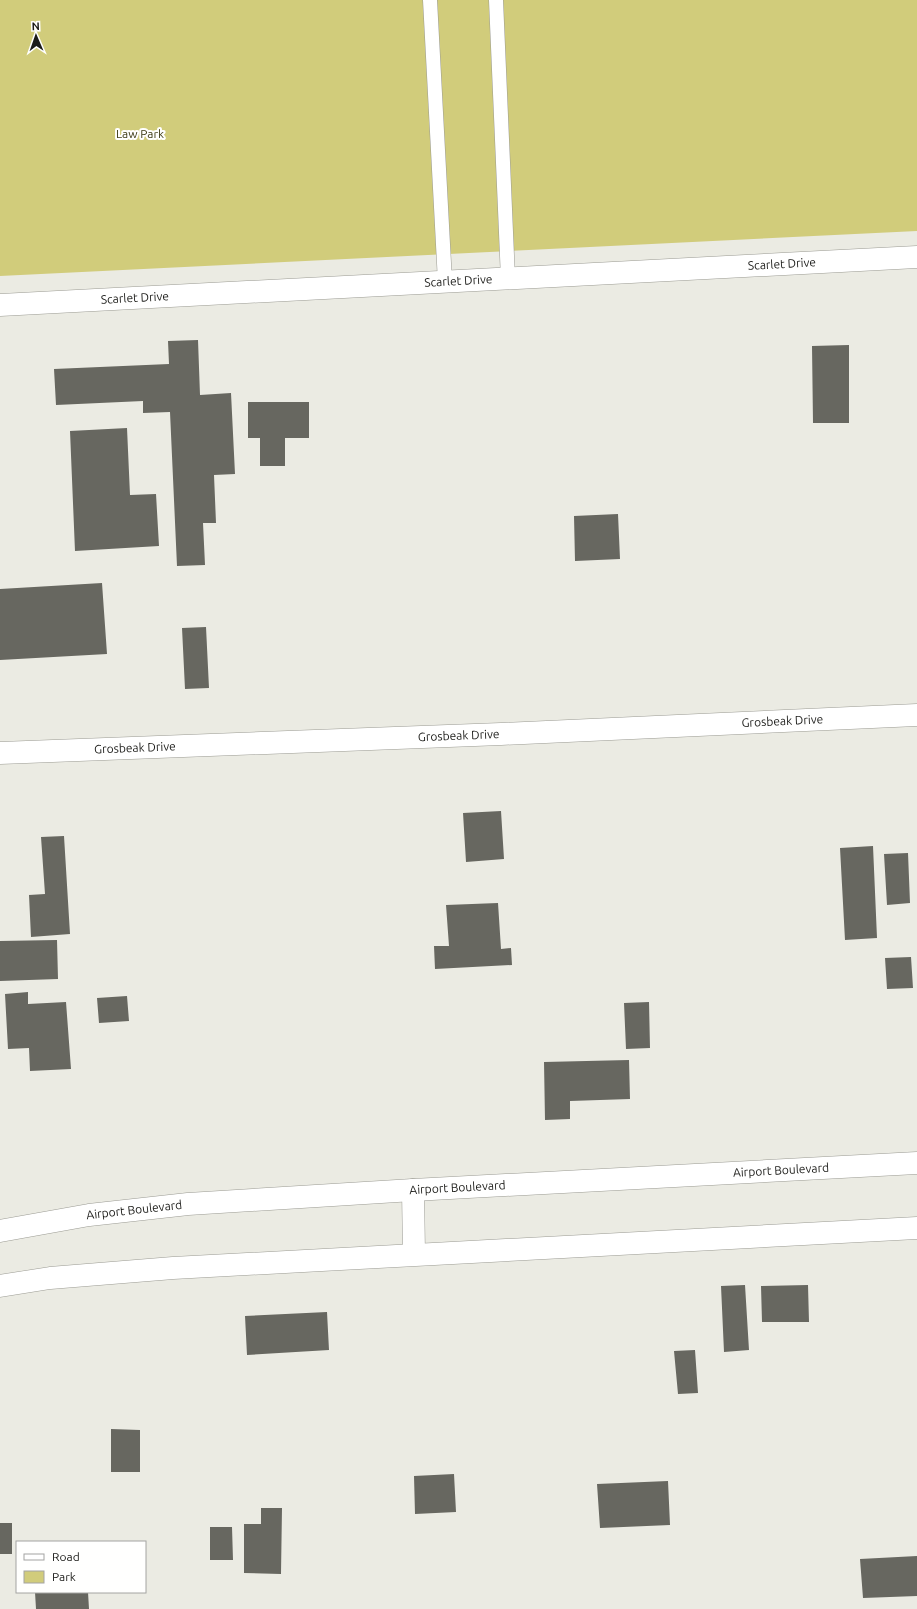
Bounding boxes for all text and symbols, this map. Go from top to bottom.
north arrow [16,16,56,56]
text: N [31,20,40,32]
park label: Law Park [116,127,164,140]
street label: Scarlet Drive [747,255,816,272]
street label: Scarlet Drive [424,272,493,289]
street label: Scarlet Drive [100,289,169,306]
street label: Grosbeak Drive [741,712,823,729]
street label: Grosbeak Drive [418,727,500,743]
street label: Grosbeak Drive [94,739,176,755]
street label: Airport Boulevard [733,1161,829,1179]
street label: Airport Boulevard [409,1178,506,1196]
street label: Airport Boulevard [86,1198,183,1221]
legend [16,1541,146,1593]
text: Road [52,1550,80,1563]
text: Park [52,1570,76,1583]

